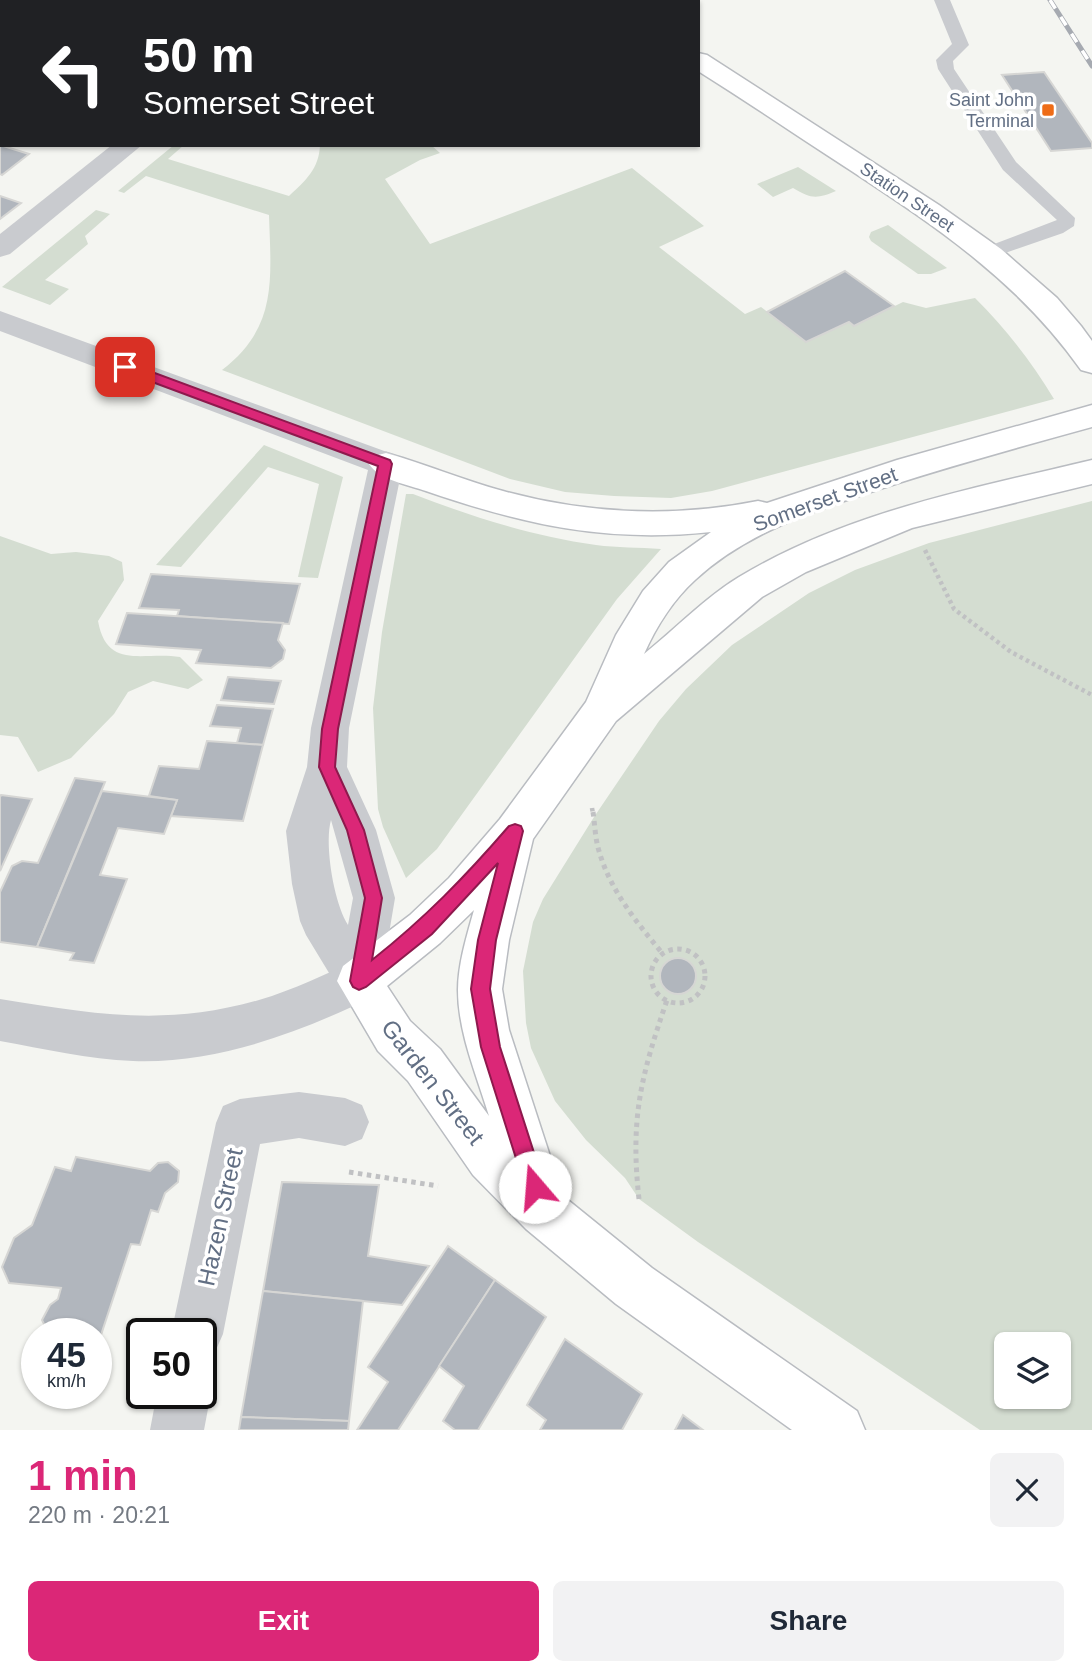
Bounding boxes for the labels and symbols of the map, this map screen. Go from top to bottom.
place label: Saint John Terminal [949,90,1034,131]
marker: Saint John Terminal [1040,102,1056,118]
street label: Station Street [856,158,958,236]
pin [95,337,155,397]
street label: Somerset Street [750,462,900,536]
street label: Garden Street [376,1014,490,1150]
street label: Hazen Street [192,1145,248,1288]
position arrow [498,1150,572,1224]
speed limit sign: 50 [126,1318,217,1409]

